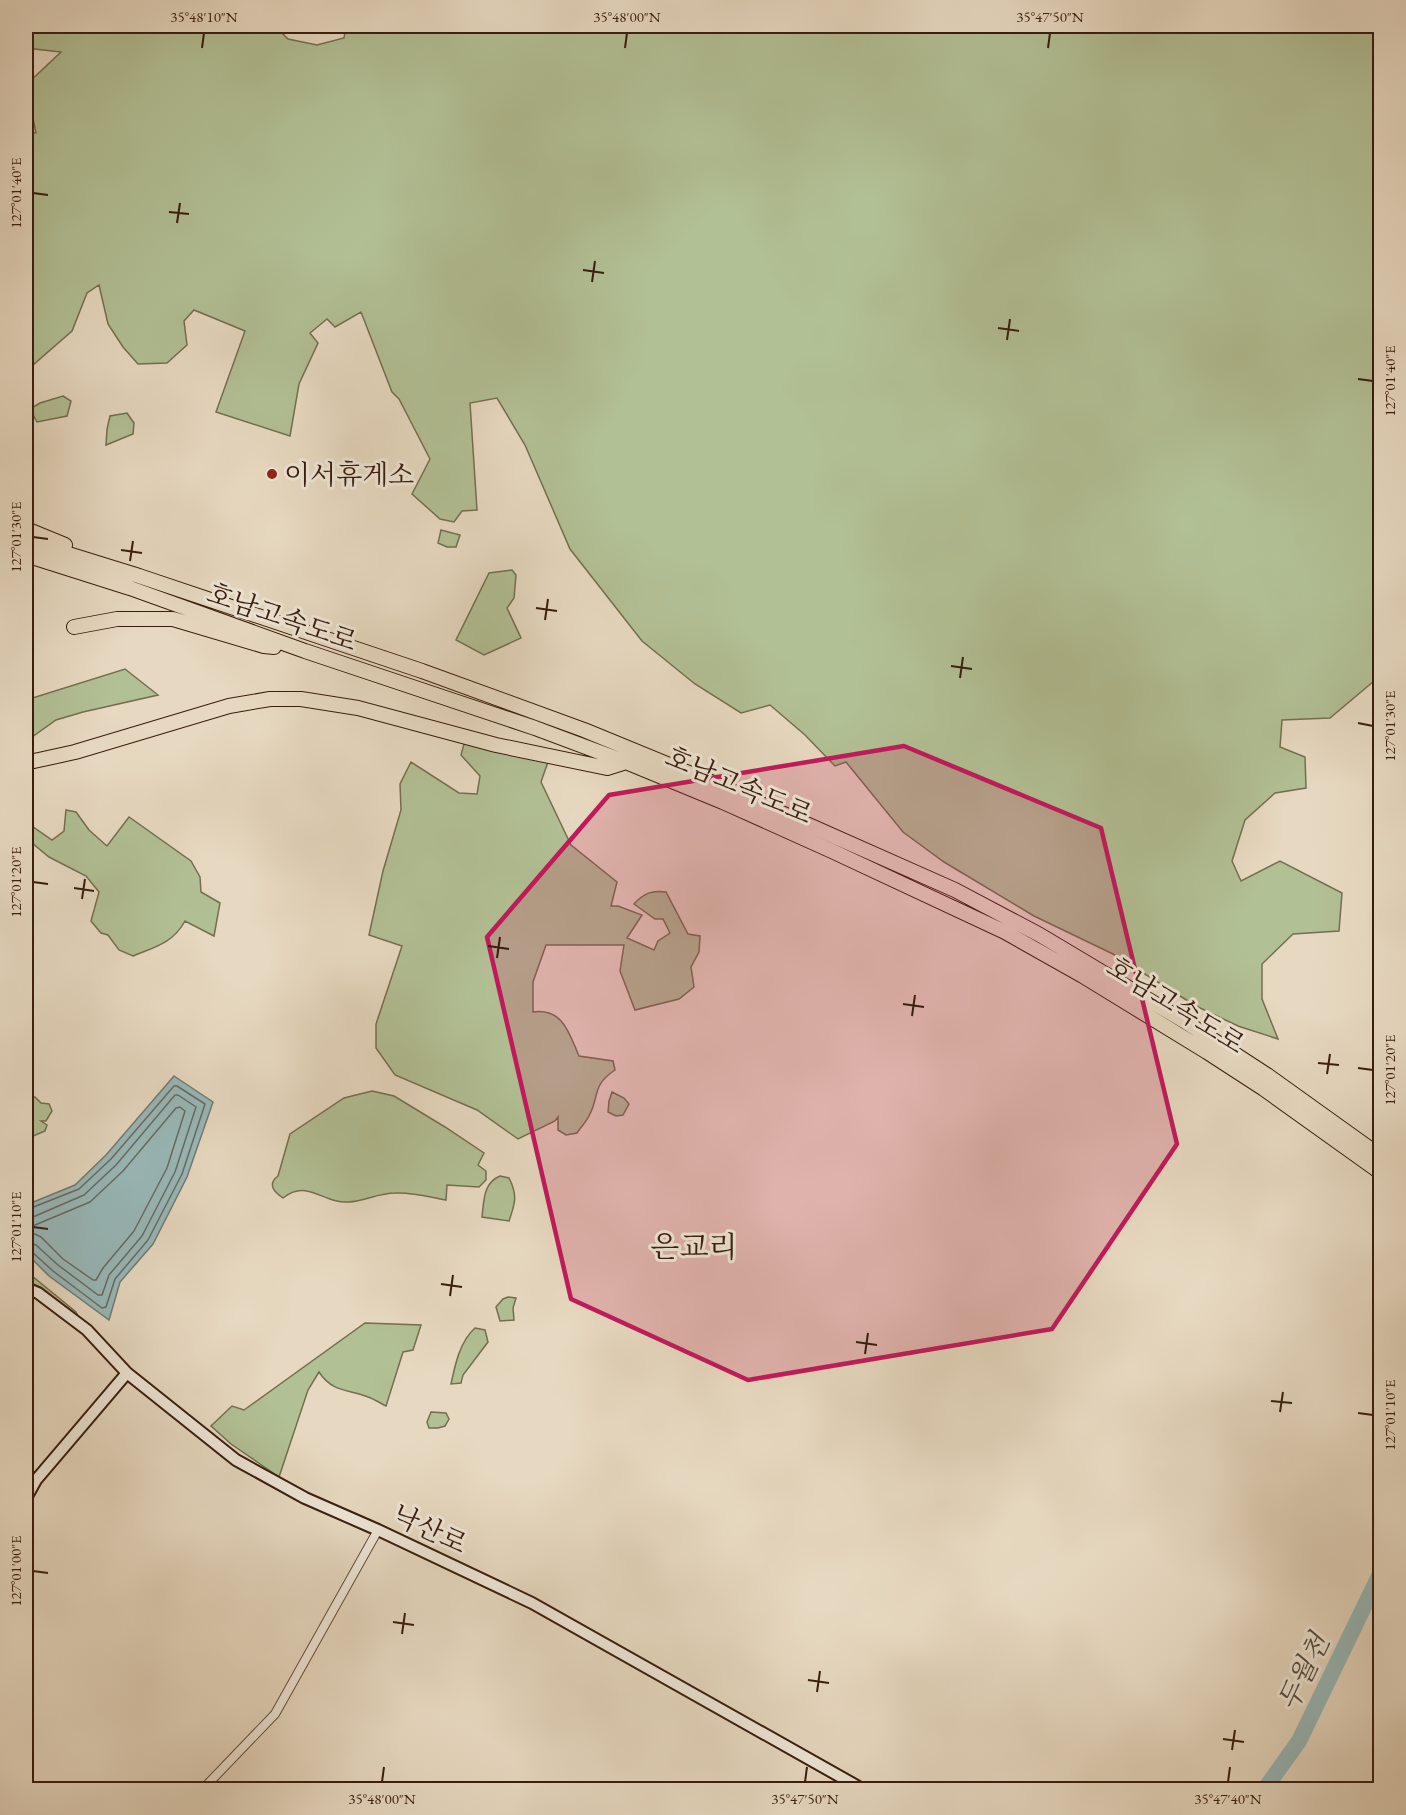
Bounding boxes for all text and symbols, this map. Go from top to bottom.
text: 35°48'10"N [170,7,238,26]
text: 35°48'00"N [593,7,661,26]
text: 35°47'50"N [1016,7,1084,26]
text: 127°01'40"E [6,157,25,229]
text: 127°01'40"E [1380,345,1399,417]
place label: 이서휴게소 [284,457,414,492]
marker: 이서휴게소 [265,467,279,481]
text: 127°01'30"E [6,501,25,573]
street label: 호남고속도로 [202,575,362,659]
text: 127°01'30"E [1380,690,1399,762]
street label: 호남고속도로 [660,738,818,832]
text: 127°01'20"E [6,846,25,918]
street label: 호남고속도로 [1100,949,1252,1061]
text: 127°01'20"E [1380,1034,1399,1106]
text: 127°01'10"E [6,1191,25,1263]
district label: 은교리 [651,1227,737,1266]
text: 127°01'10"E [1380,1379,1399,1451]
street label: 낙산로 [387,1497,473,1561]
text: 127°01'00"E [6,1535,25,1607]
water label: 두월천 [1269,1626,1338,1716]
text: 35°48'00"N [348,1789,416,1808]
text: 35°47'50"N [771,1789,839,1808]
text: 35°47'40"N [1194,1789,1262,1808]

